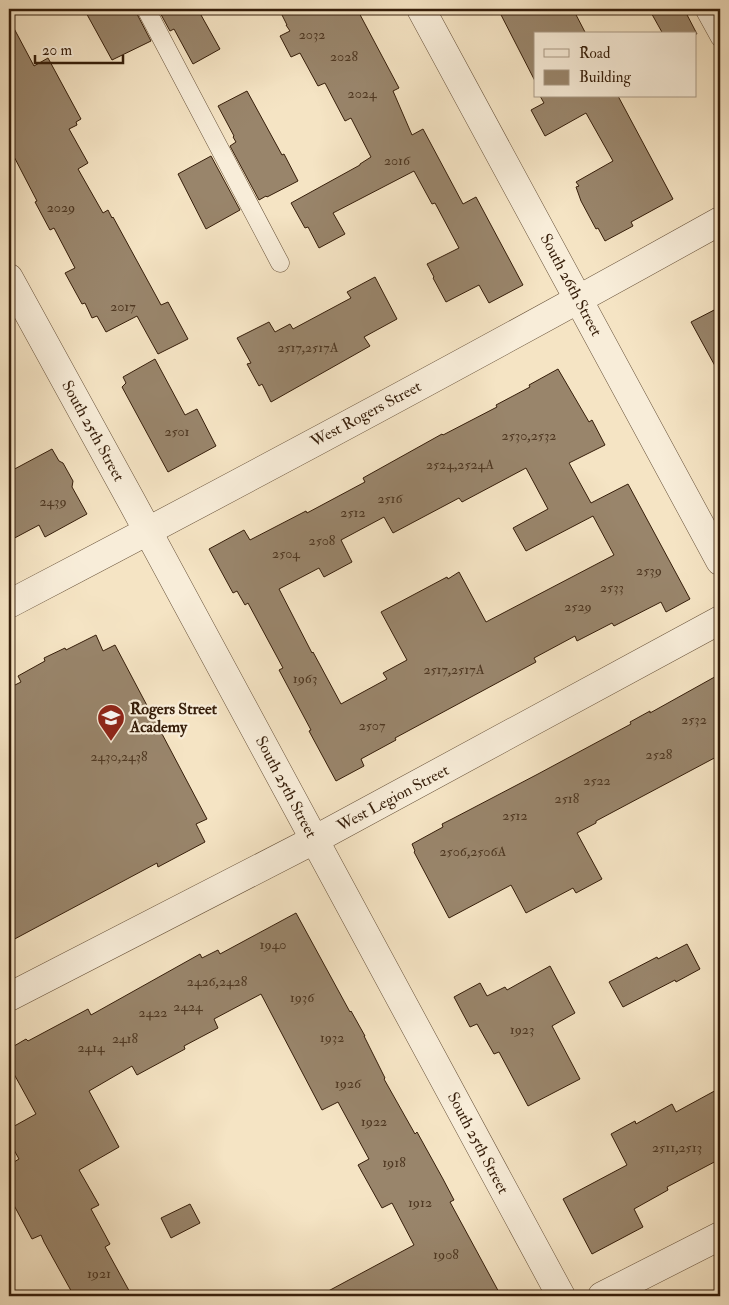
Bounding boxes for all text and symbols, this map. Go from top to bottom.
house number: 2032 [299,26,325,43]
scale bar [35,32,122,64]
legend [534,32,696,98]
text: 20 m [42,41,72,60]
text: Road [579,44,611,63]
house number: 2028 [330,48,358,65]
text: Building [579,68,631,87]
house number: 2024 [348,85,378,102]
house number: 2016 [384,152,411,169]
house number: 2029 [47,199,75,216]
street label: South 26th Street [536,230,606,340]
house number: 2017 [110,298,136,315]
house number: 2517,2517A [277,339,339,356]
street label: West Rogers Street [306,376,425,452]
street label: South 25th Street [57,377,129,485]
house number: 2501 [164,423,190,440]
house number: 2530,2532 [502,427,556,444]
house number: 2524,2524A [426,456,494,473]
house number: 2516 [377,490,404,507]
house number: 2439 [39,493,67,510]
house number: 2512 [340,504,366,521]
house number: 2508 [309,532,336,549]
house number: 2504 [272,545,301,562]
house number: 2539 [636,562,662,579]
house number: 2533 [600,579,624,596]
house number: 2529 [564,598,592,615]
house number: 2517,2517A [423,661,485,678]
house number: 1963 [293,670,317,687]
place label: Rogers Street Academy [129,699,218,738]
school or university icon: Rogers Street Academy [96,703,126,742]
house number: 2532 [681,711,707,728]
house number: 2507 [359,717,386,734]
street label: South 25th Street [251,733,321,841]
house number: 2528 [646,746,673,763]
house number: 2430,2438 [90,748,148,765]
street label: West Legion Street [333,760,452,836]
house number: 2522 [583,772,611,789]
house number: 2518 [555,790,580,807]
house number: 2512 [502,807,528,824]
house number: 2506,2506A [440,843,507,860]
house number: 1940 [260,936,286,953]
house number: 2426,2428 [187,973,248,990]
house number: 1936 [290,989,315,1006]
house number: 2424 [173,998,204,1015]
house number: 2422 [139,1004,167,1021]
house number: 1923 [510,1021,534,1038]
house number: 1932 [320,1029,344,1046]
house number: 2418 [112,1030,139,1047]
house number: 2414 [77,1039,106,1056]
house number: 1926 [335,1075,362,1092]
street label: South 25th Street [443,1089,513,1197]
house number: 1922 [361,1113,387,1130]
house number: 2511,2513 [652,1139,702,1156]
house number: 1918 [382,1154,406,1171]
house number: 1912 [408,1194,432,1211]
house number: 1908 [433,1246,459,1263]
house number: 1921 [87,1265,111,1282]

